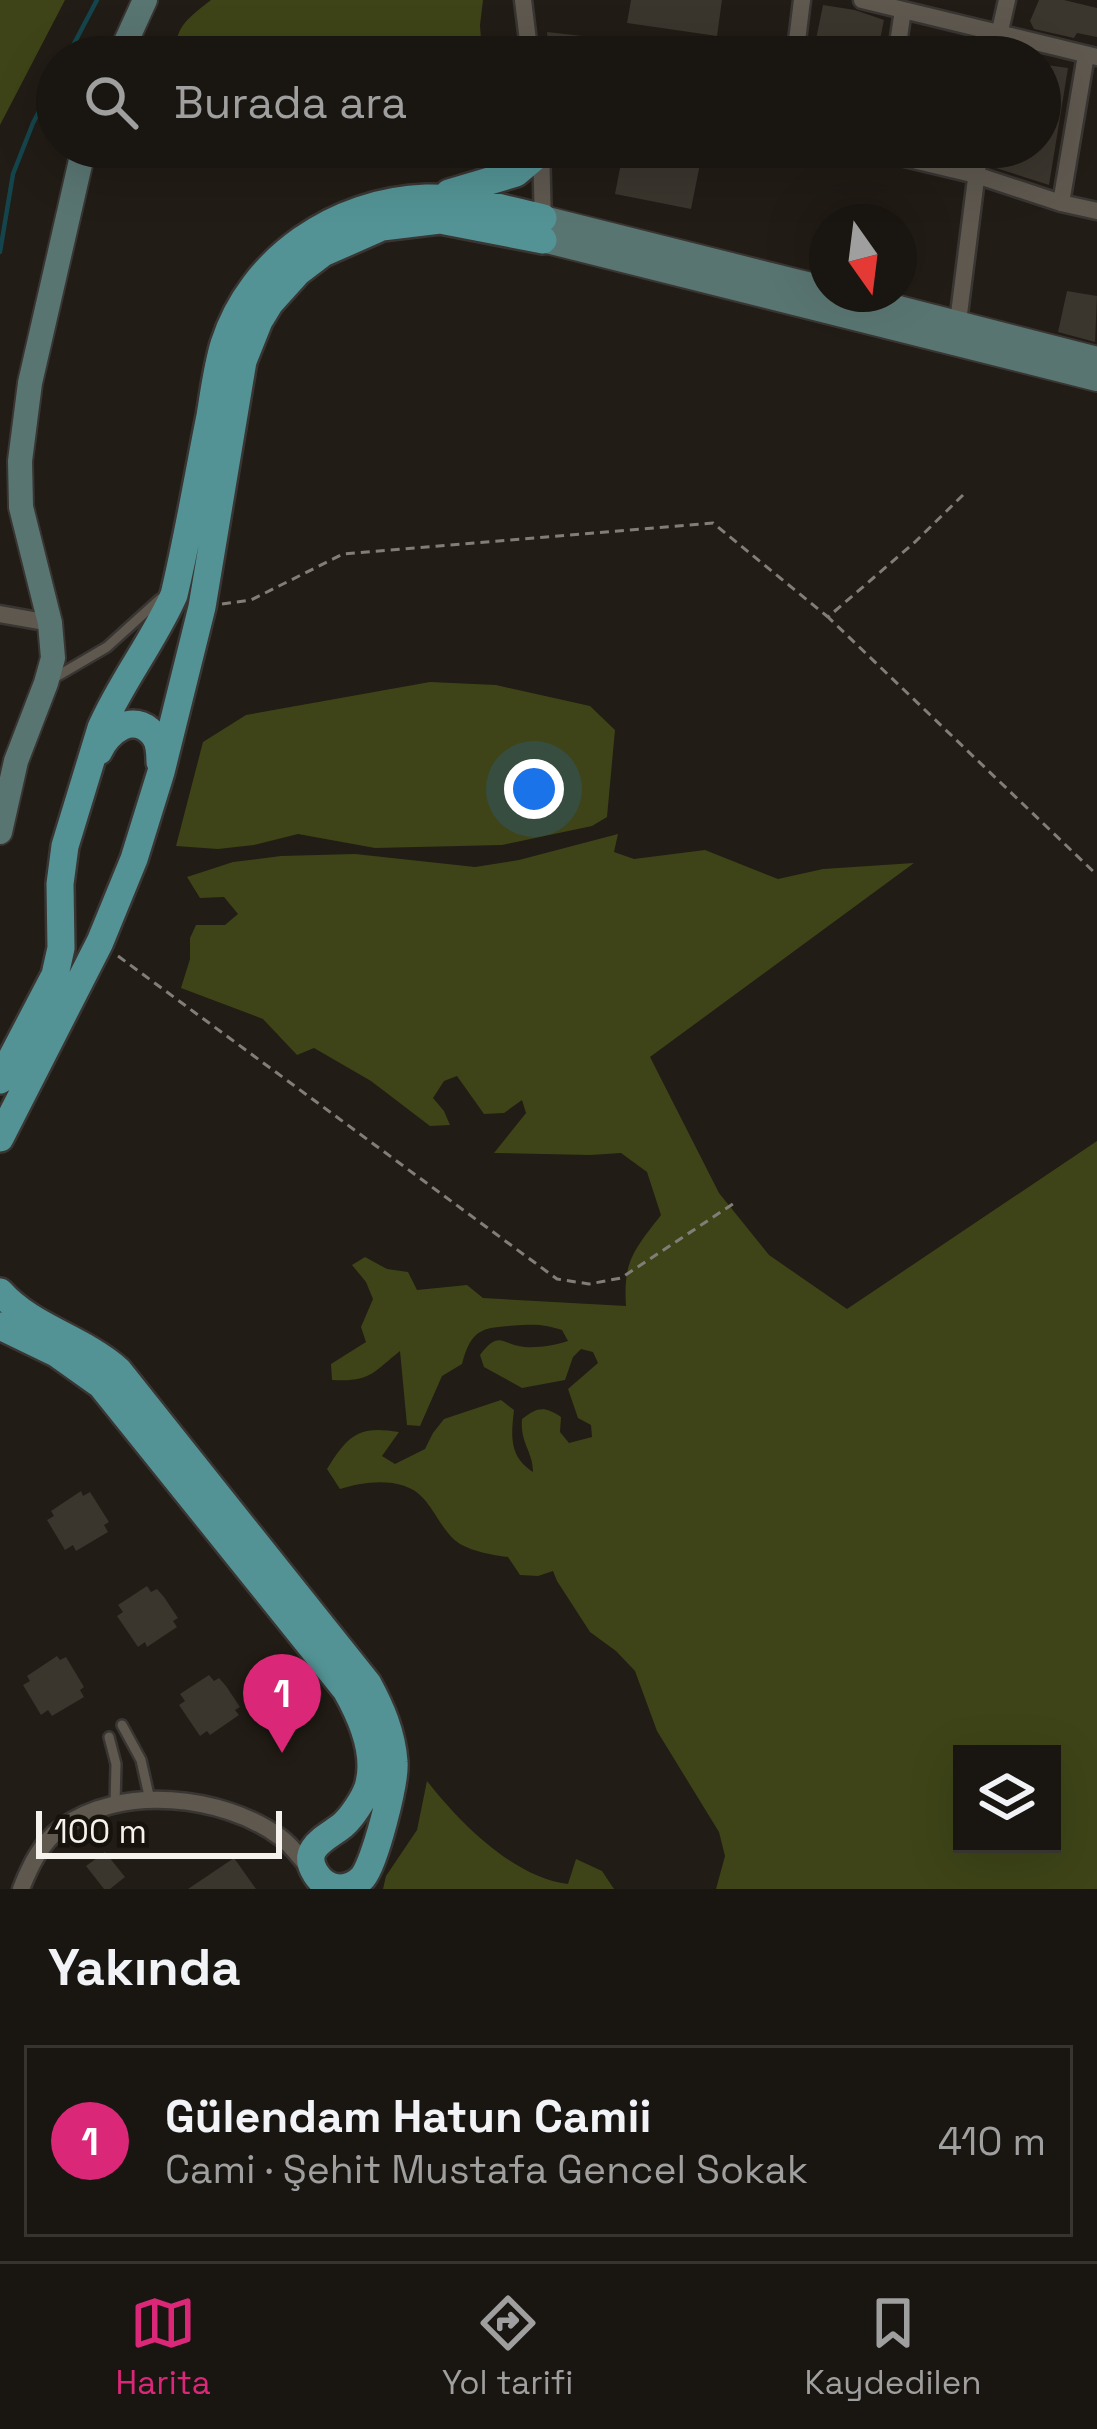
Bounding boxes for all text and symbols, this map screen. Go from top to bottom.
search box [36,36,1061,168]
icon: search [78,69,144,135]
text: Burada ara [174,74,407,131]
north arrow [809,204,917,312]
your location [504,759,564,819]
pin: 1 [243,1654,321,1753]
map controls [953,1745,1061,1853]
button: layers [953,1745,1061,1853]
scale bar [36,1805,282,1858]
text: 100 m [54,1811,147,1853]
text: Yakında [48,1935,241,2000]
text: Gülendam Hatun Camii [165,2088,651,2145]
text: 1 [81,2117,99,2166]
text: 410 m [938,2117,1046,2166]
text: Cami · Şehit Mustafa Gencel Sokak [165,2145,808,2194]
tab: Harita [116,2290,211,2404]
tab: Yol tarifi [442,2290,573,2404]
tab: Kaydedilen [805,2290,981,2404]

